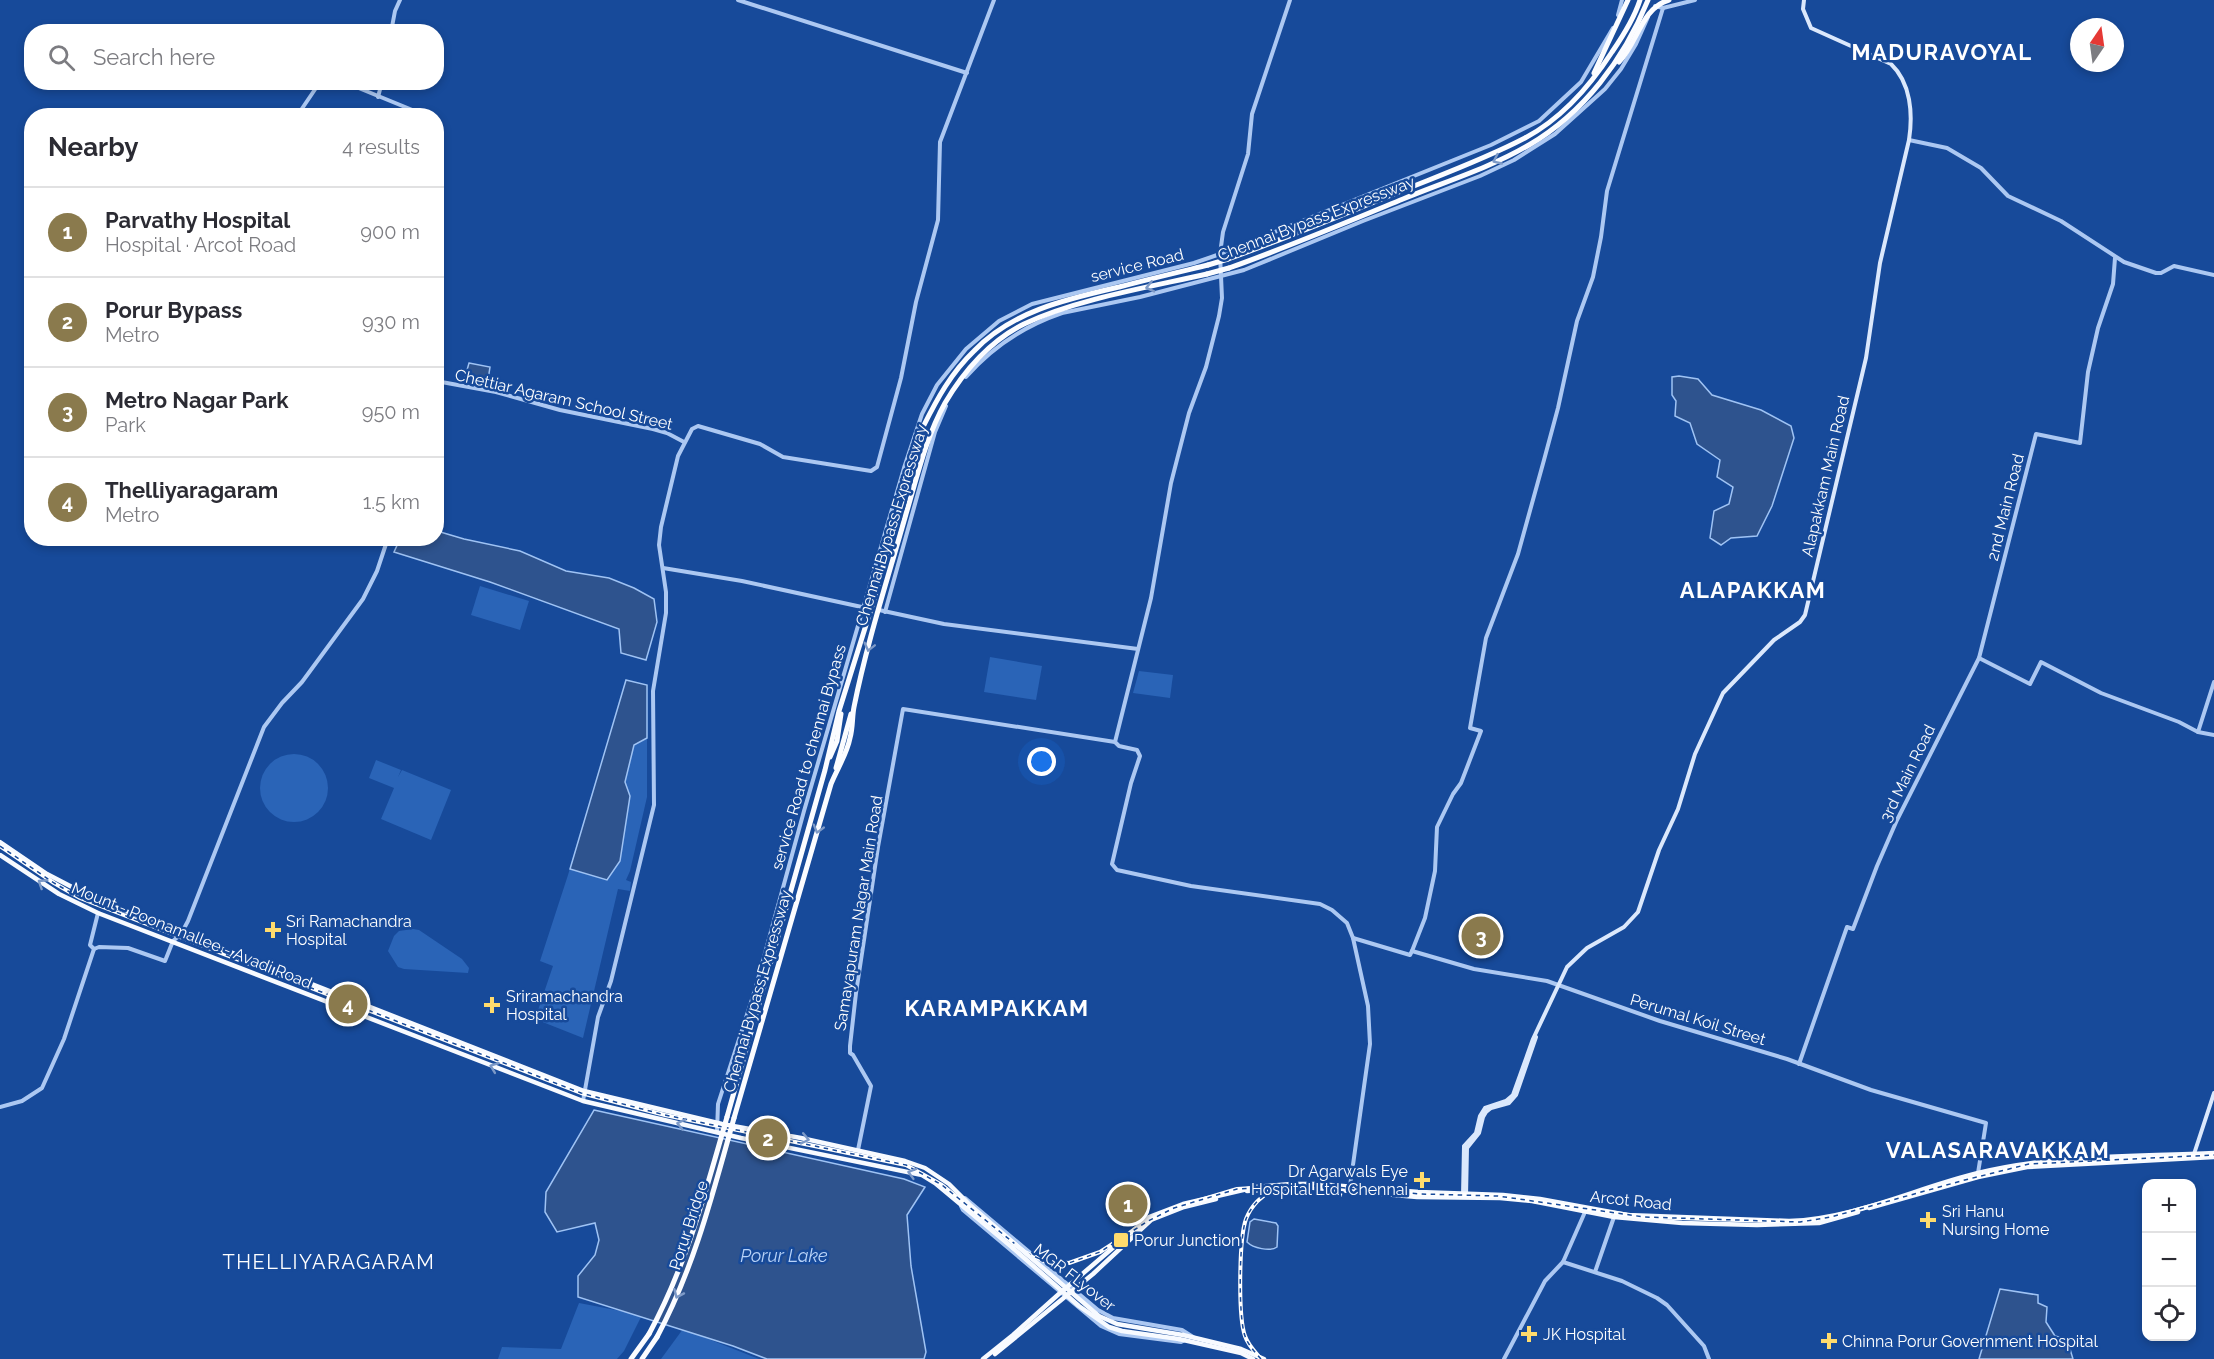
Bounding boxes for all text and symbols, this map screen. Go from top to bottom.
north arrow [2070,18,2124,72]
search box [24,24,444,90]
district label: MADURAVOYAL [1851,39,2033,65]
icon: search [45,41,78,74]
text: Search here [93,44,215,70]
text: Nearby [48,132,138,162]
text: 4 results [342,135,420,159]
one-way arrow [1492,152,1503,164]
street label: Chennai Bypass Expressway [1215,172,1418,265]
text: Parvathy Hospital [105,207,290,233]
text: 1 [63,220,72,244]
text: 900 m [360,220,420,244]
text: Hospital · Arcot Road [105,233,296,257]
street label: service Road [1089,245,1186,286]
one-way arrow [1146,280,1156,293]
text: Porur Bypass [105,297,242,323]
text: 2 [62,310,73,334]
text: 930 m [362,310,420,334]
text: Metro [105,323,159,347]
street label: Chettiar Agaram School Street [453,365,675,434]
text: Metro Nagar Park [105,387,288,413]
street label: Alapakkam Main Road [1798,394,1853,559]
text: 3 [62,400,73,424]
text: 950 m [362,400,420,424]
text: Park [105,413,146,437]
street label: Chennai Bypass Expressway [852,422,931,628]
street label: 2nd Main Road [1983,452,2028,563]
text: Thelliyaragaram [105,477,278,503]
text: 4 [62,490,73,514]
text: 1.5 km [363,490,420,514]
text: Metro [105,503,159,527]
district label: ALAPAKKAM [1680,577,1826,603]
street label: service Road to chennai Bypass [767,642,850,872]
one-way arrow [863,642,876,652]
street label: 3rd Main Road [1876,721,1939,825]
your location [1027,747,1056,776]
street label: Samayapuram Nagar Main Road [830,794,887,1032]
one-way arrow [813,823,825,834]
street label: Mount - Poonamallee - Avadi Road [69,878,315,993]
one-way arrow [38,879,48,891]
street label: Chennai Bypass Expressway [719,887,796,1095]
place label: Sri Ramachandra Hospital [286,912,412,949]
pin: 3 [1462,914,1500,958]
marker: Sri Ramachandra Hospital [264,921,282,939]
pin: 4 [328,982,368,1026]
place label: Sriramachandra Hospital [506,987,623,1024]
street label: Perumal Koil Street [1628,990,1769,1049]
district label: KARAMPAKKAM [904,995,1090,1021]
marker: Sriramachandra Hospital [483,996,501,1014]
one-way arrow [490,1062,500,1075]
pin: 2 [748,1116,788,1160]
one-way arrow [676,1118,686,1131]
one-way arrow [800,1132,810,1145]
district label: VALASARAVAKKAM [1886,1137,2110,1163]
place label: Dr Agarwals Eye Hospital Ltd, Chennai [1251,1162,1408,1199]
one-way arrow [908,1168,918,1180]
marker: Dr Agarwals Eye Hospital Ltd, Chennai [1413,1171,1431,1189]
street label: Porur Bridge [665,1178,712,1272]
map controls [2142,1179,2196,1341]
button: + [2142,1179,2196,1233]
pin: 1 [1108,1182,1148,1226]
street label: Arcot Road [1589,1187,1673,1214]
place label: Sri Hanu Nursing Home [1942,1202,2049,1239]
marker: Sri Hanu Nursing Home [1919,1211,1937,1229]
marker: Porur Junction [1112,1231,1130,1249]
place label: Porur Junction [1134,1231,1240,1250]
button: − [2142,1233,2196,1287]
street label: MGR FLyover [1030,1240,1120,1315]
water label: Porur Lake [740,1245,828,1266]
district label: THELLIYARAGARAM [223,1250,435,1274]
button: locate [2142,1287,2196,1341]
one-way arrow [673,1288,685,1299]
marker: JK Hospital [1520,1325,1538,1343]
place label: JK Hospital [1543,1325,1626,1344]
marker: Chinna Porur Government Hospital [1820,1332,1838,1350]
place label: Chinna Porur Government Hospital [1842,1332,2098,1351]

